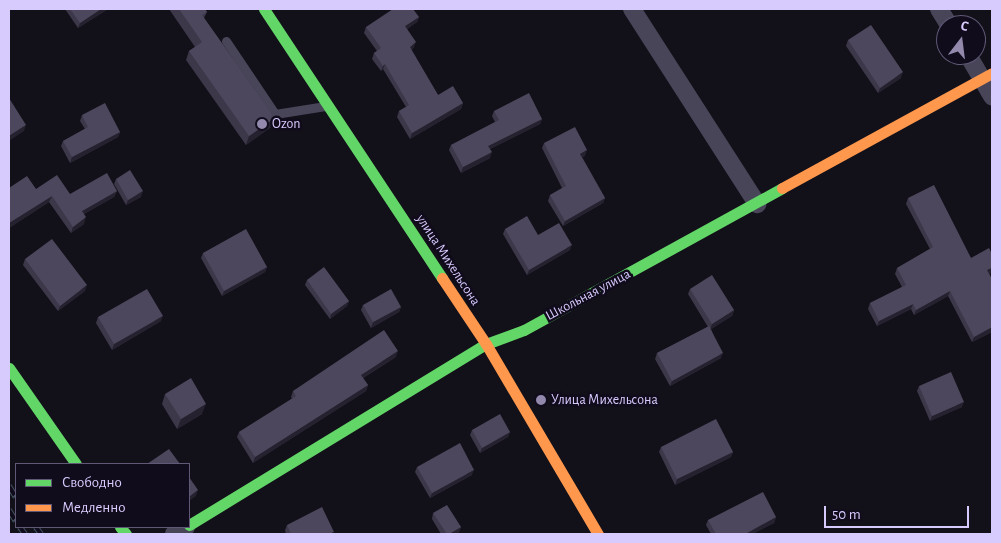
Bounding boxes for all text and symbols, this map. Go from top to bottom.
north arrow [936,15,986,65]
text: С [959,19,970,34]
place label: Ozon [272,116,300,132]
marker: Ozon [256,118,268,130]
street label: улица Михельсона [412,211,484,309]
street label: Школьная улица [543,266,633,324]
place label: Улица Михельсона [551,392,658,408]
marker: Улица Михельсона [535,394,547,406]
legend [15,463,190,528]
text: Свободно [62,475,122,490]
scale bar [826,496,971,528]
text: Медленно [62,500,126,515]
text: 50 m [832,507,861,522]

